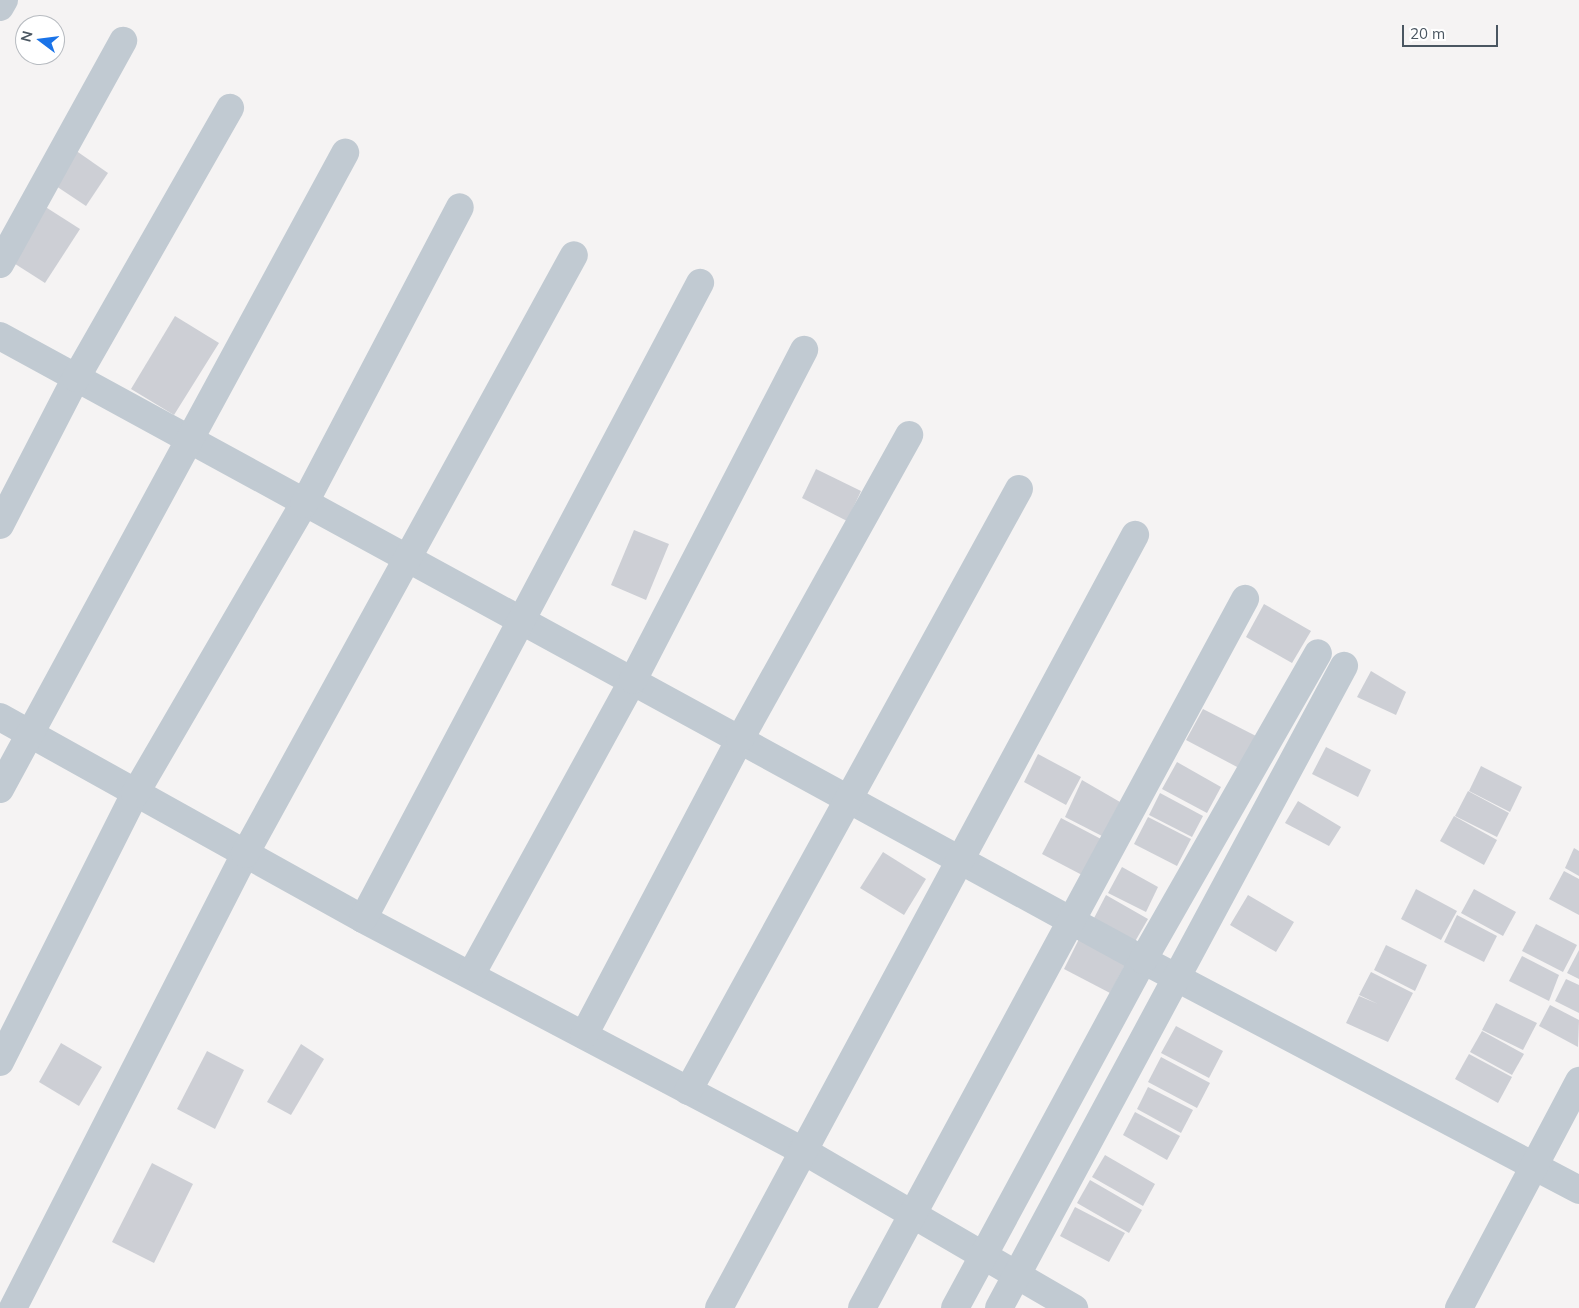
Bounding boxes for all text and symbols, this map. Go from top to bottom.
north arrow [15,15,65,65]
scale bar [1404,15,1500,47]
text: 20 m [1410,24,1445,43]
text: N [16,29,37,44]

